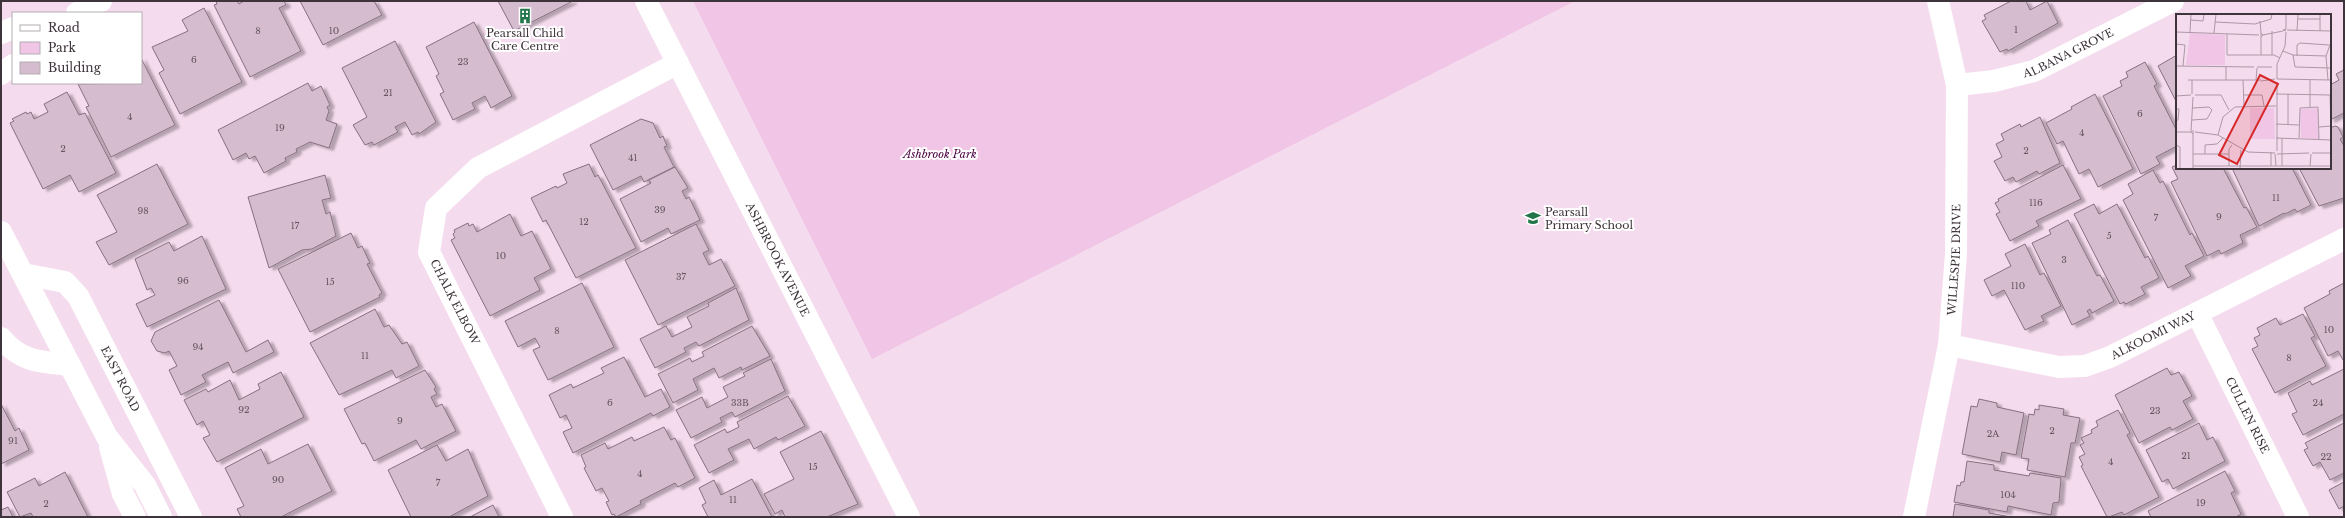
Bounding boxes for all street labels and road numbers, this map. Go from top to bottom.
street label: ALBANA GROVE [2021,25,2116,81]
street label: ASHBROOK AVENUE [742,199,813,319]
street label: WILLESPIE DRIVE [1944,204,1963,317]
street label: CHALK ELBOW [427,257,483,348]
street label: ALKOOMI WAY [2108,308,2198,363]
street label: EAST ROAD [98,344,143,414]
street label: CULLEN RISE [2223,375,2272,456]

